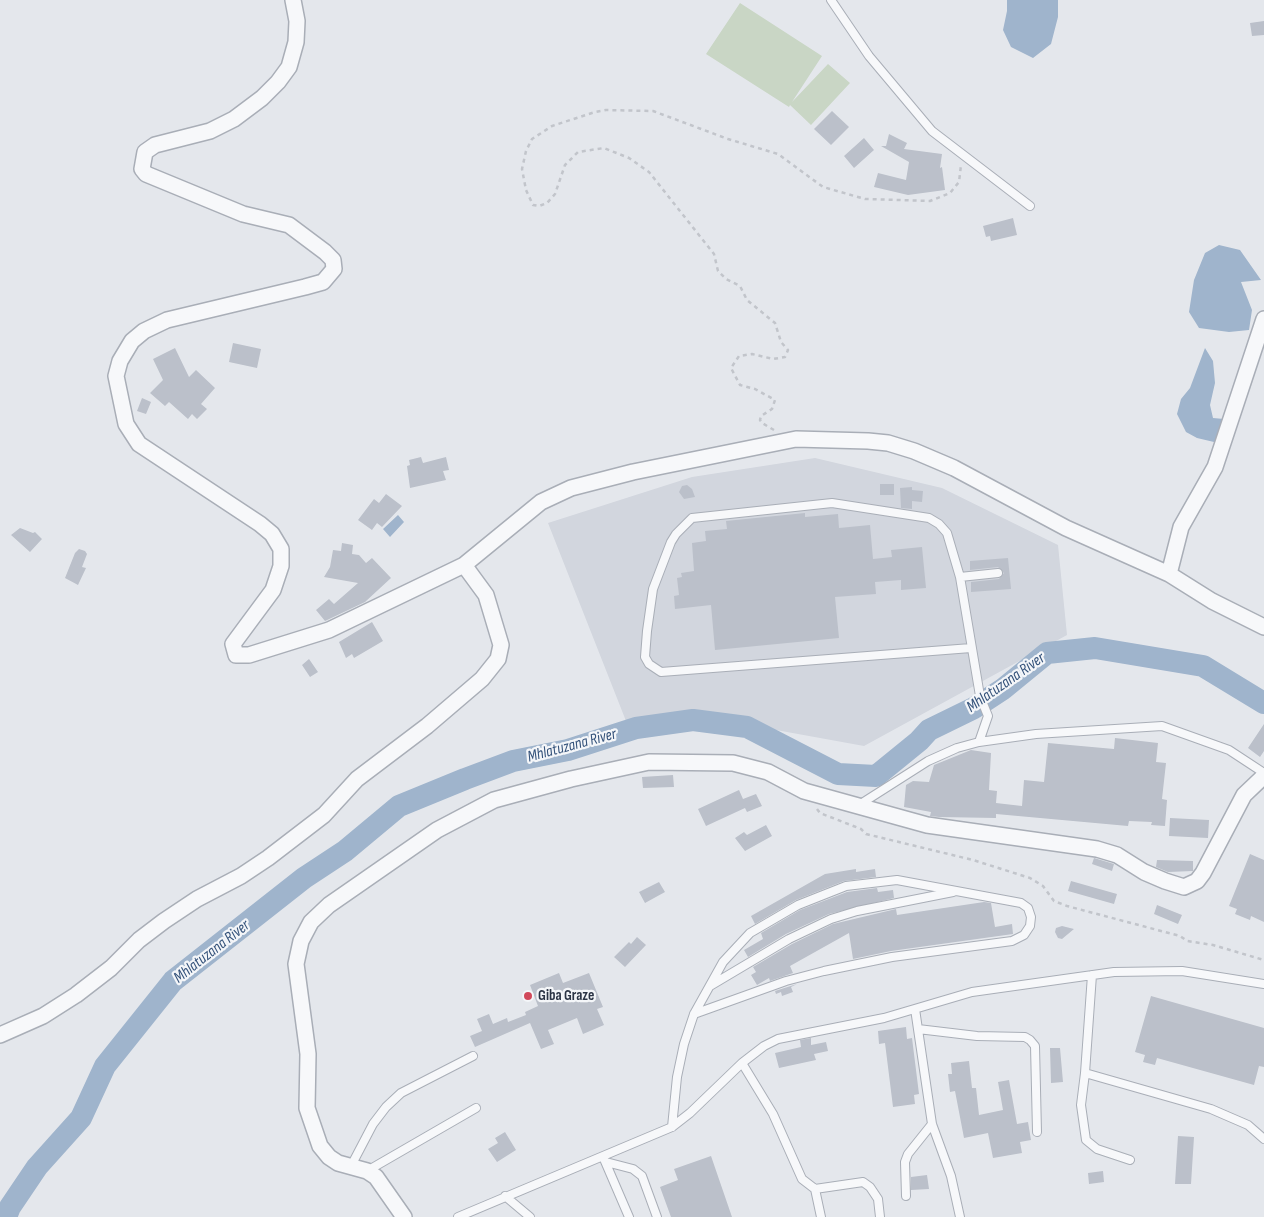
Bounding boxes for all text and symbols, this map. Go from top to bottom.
water label: Mhlatuzana River [963,649,1049,717]
water label: Mhlatuzana River [526,725,618,767]
water label: Mhlatuzana River [170,916,254,988]
place label: Giba Graze [538,987,594,1005]
marker: Giba Graze [522,990,534,1002]

